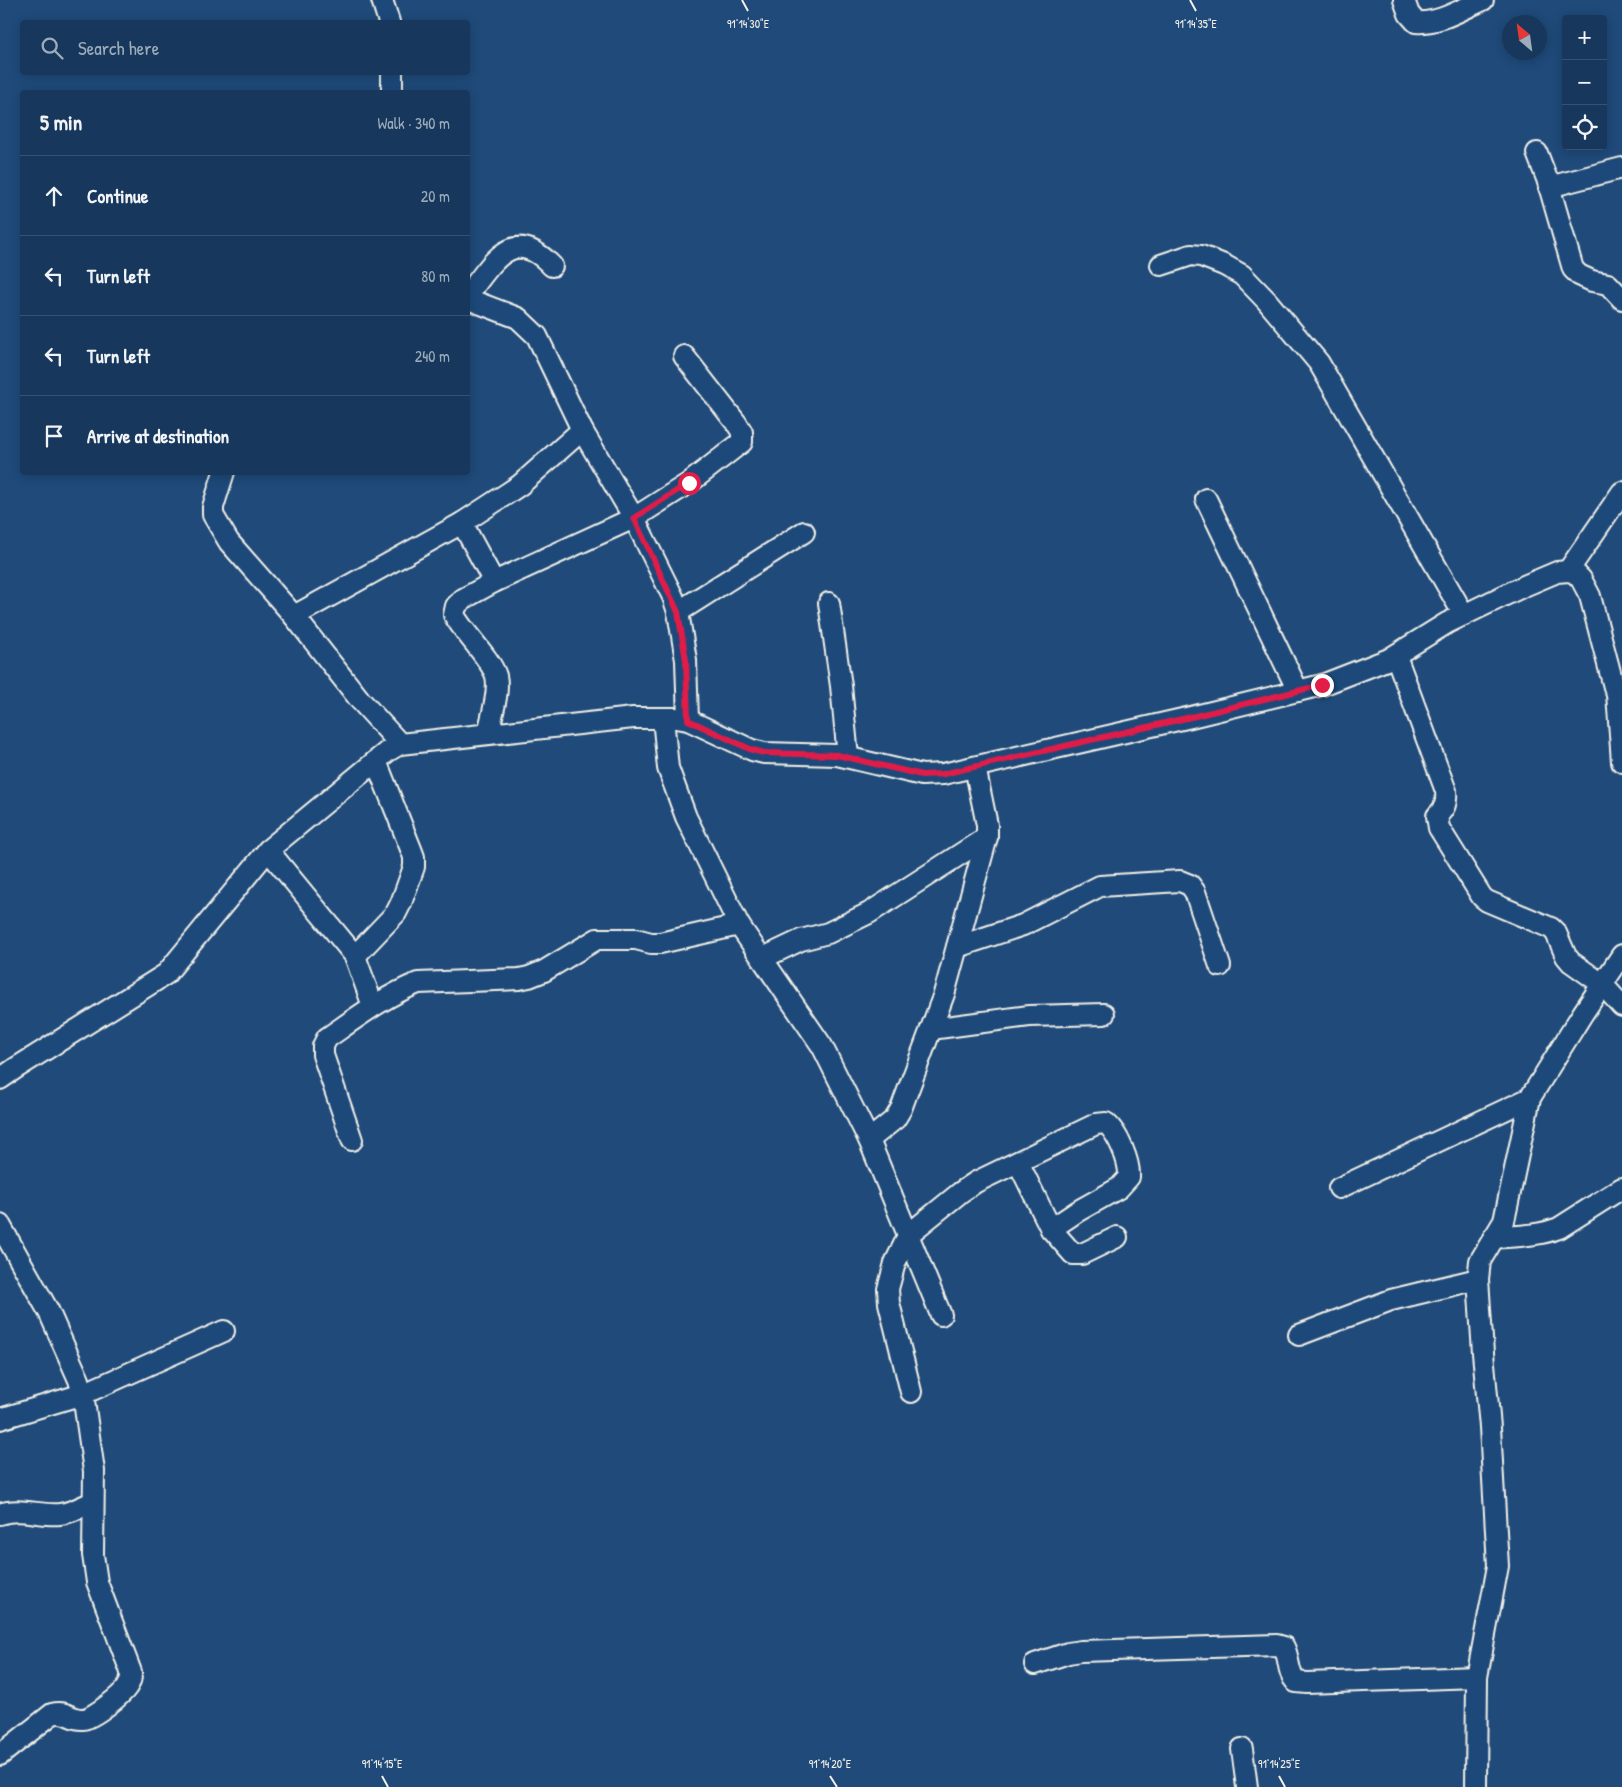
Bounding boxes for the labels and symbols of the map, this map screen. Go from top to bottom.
text: 91°14'30"E [727,15,770,32]
text: 91°14'35"E [1175,15,1218,32]
north arrow [1502,15,1547,60]
route start [678,472,701,495]
route end [1311,674,1334,697]
text: 91°14'15"E [362,1755,403,1772]
text: 91°14'20"E [809,1755,852,1772]
text: 91°14'25"E [1258,1755,1301,1772]

